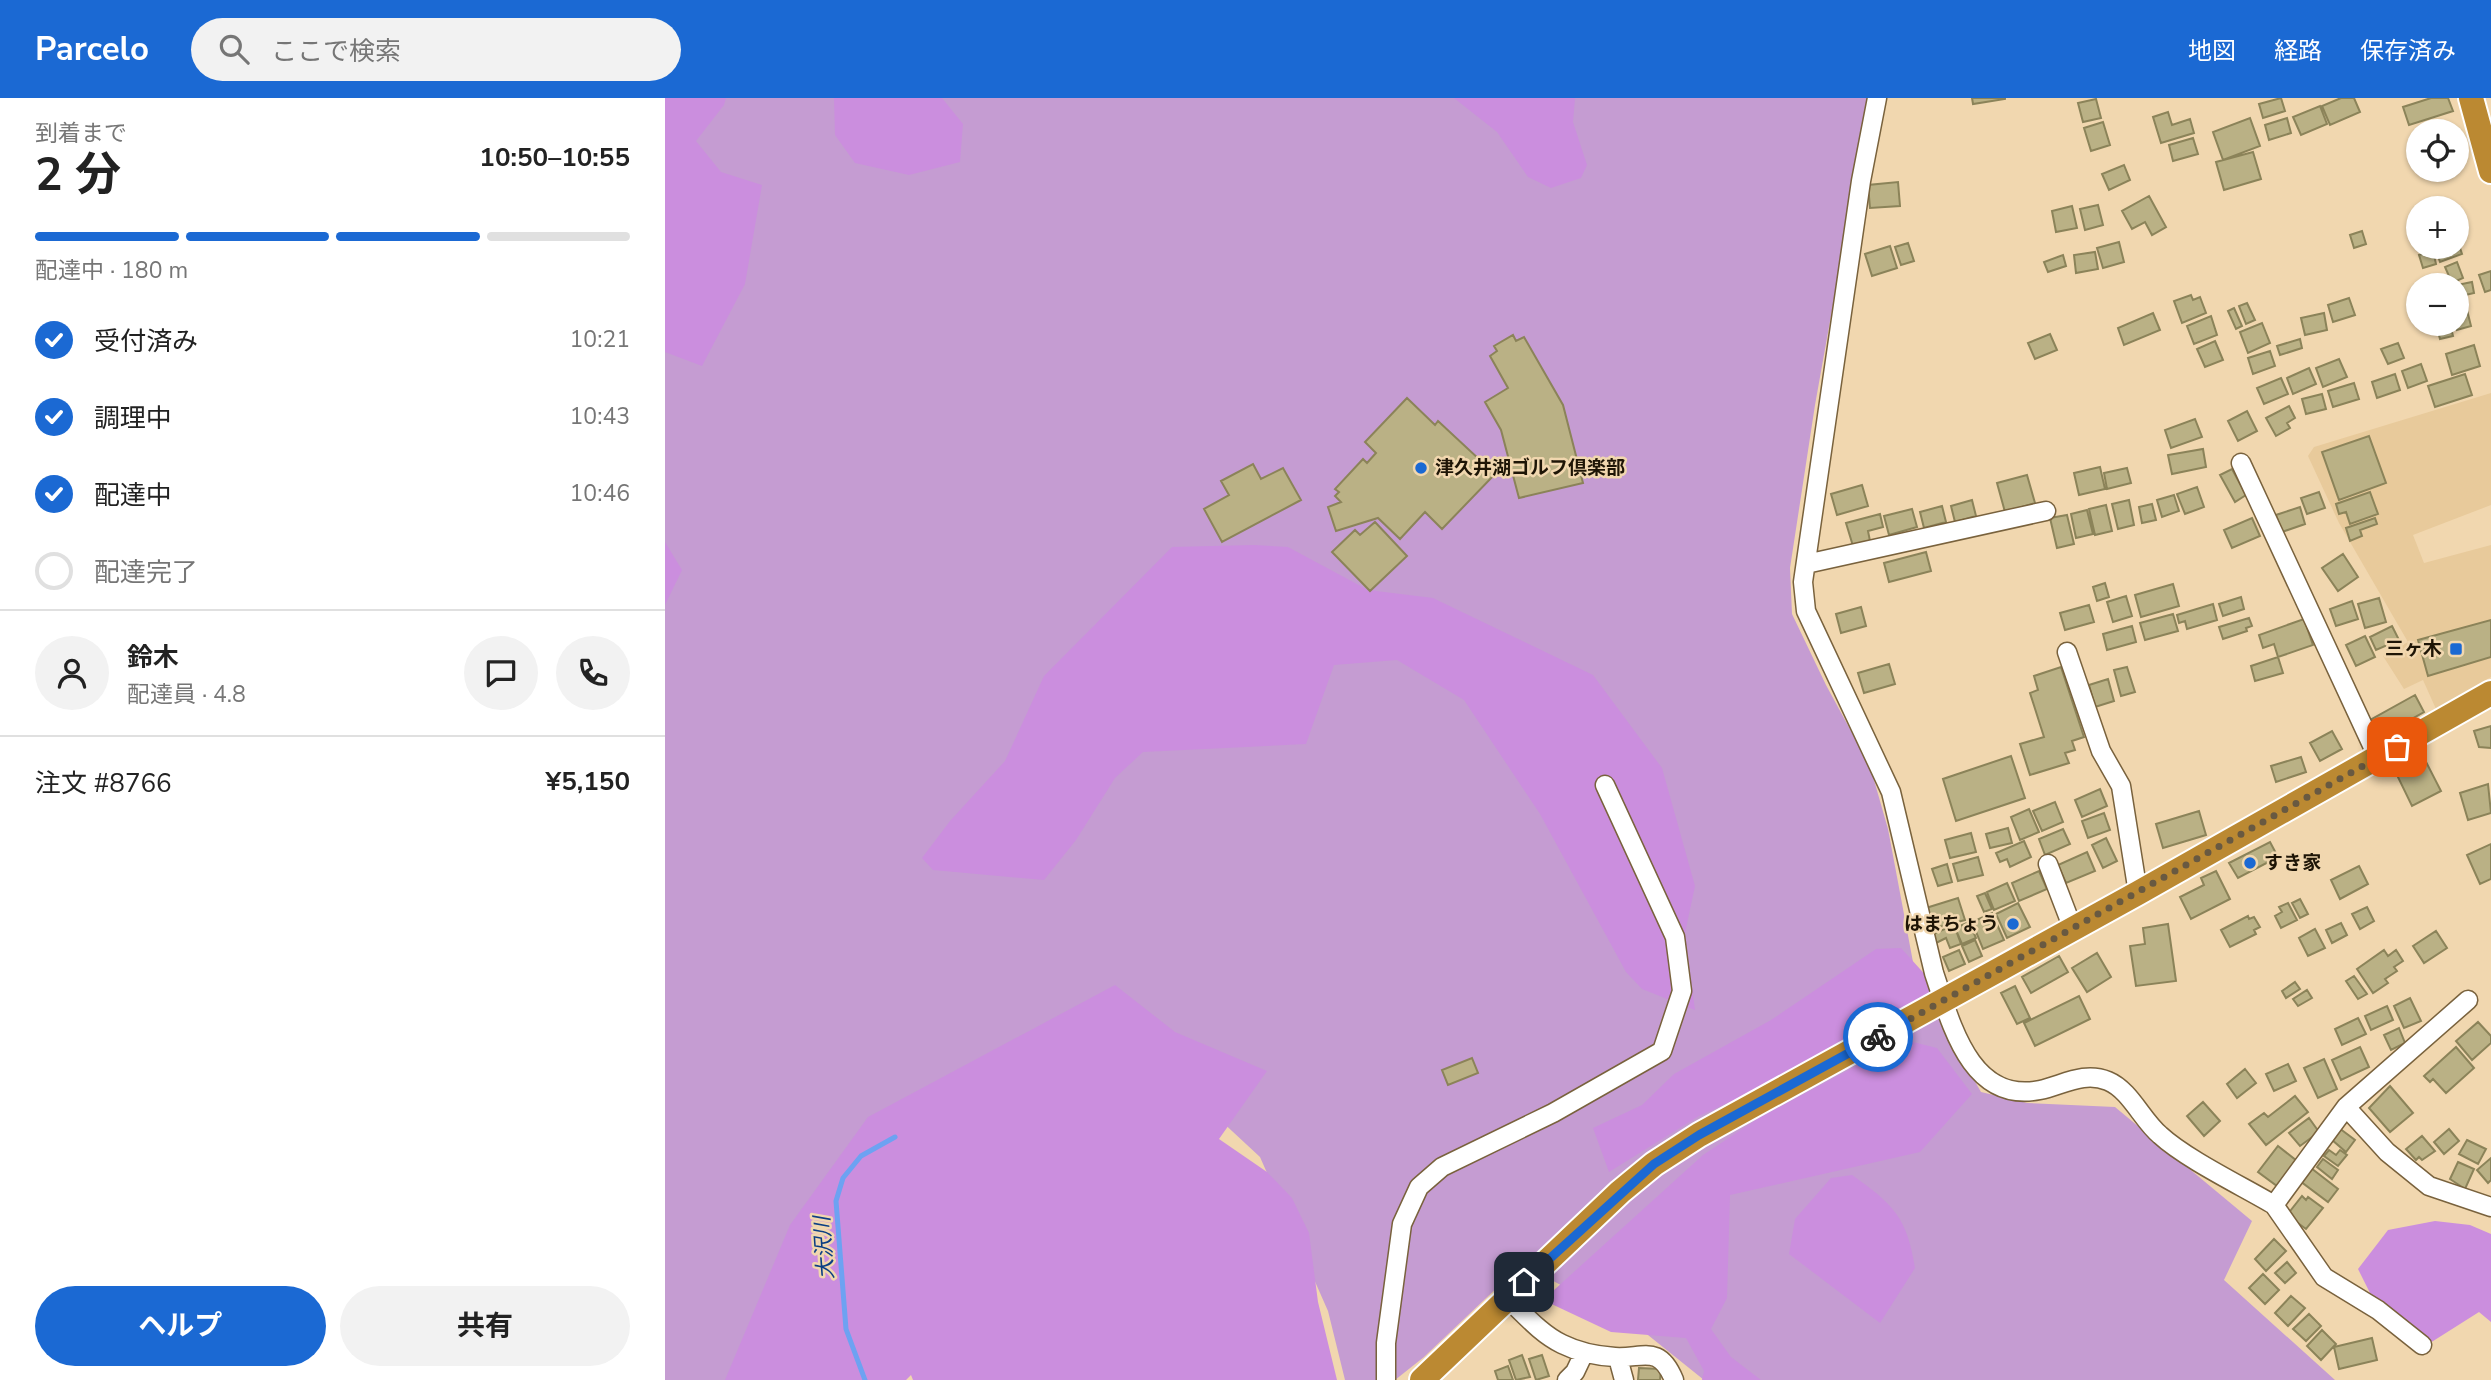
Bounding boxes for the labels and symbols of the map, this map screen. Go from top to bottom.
place label: 津久井湖ゴルフ倶楽部 [1435,455,1625,481]
marker: 津久井湖ゴルフ倶楽部 [1413,460,1429,476]
place label: 三ヶ木 [2385,636,2442,662]
marker: 三ヶ木 [2448,641,2464,657]
pin [2367,717,2427,777]
place label: すき家 [2264,850,2321,876]
marker: すき家 [2242,855,2258,871]
place label: はまちょう [1904,911,1999,937]
marker: はまちょう [2005,916,2021,932]
courier [1843,1002,1913,1072]
water label: 大沢川 [808,1214,840,1280]
pin [1494,1252,1554,1312]

